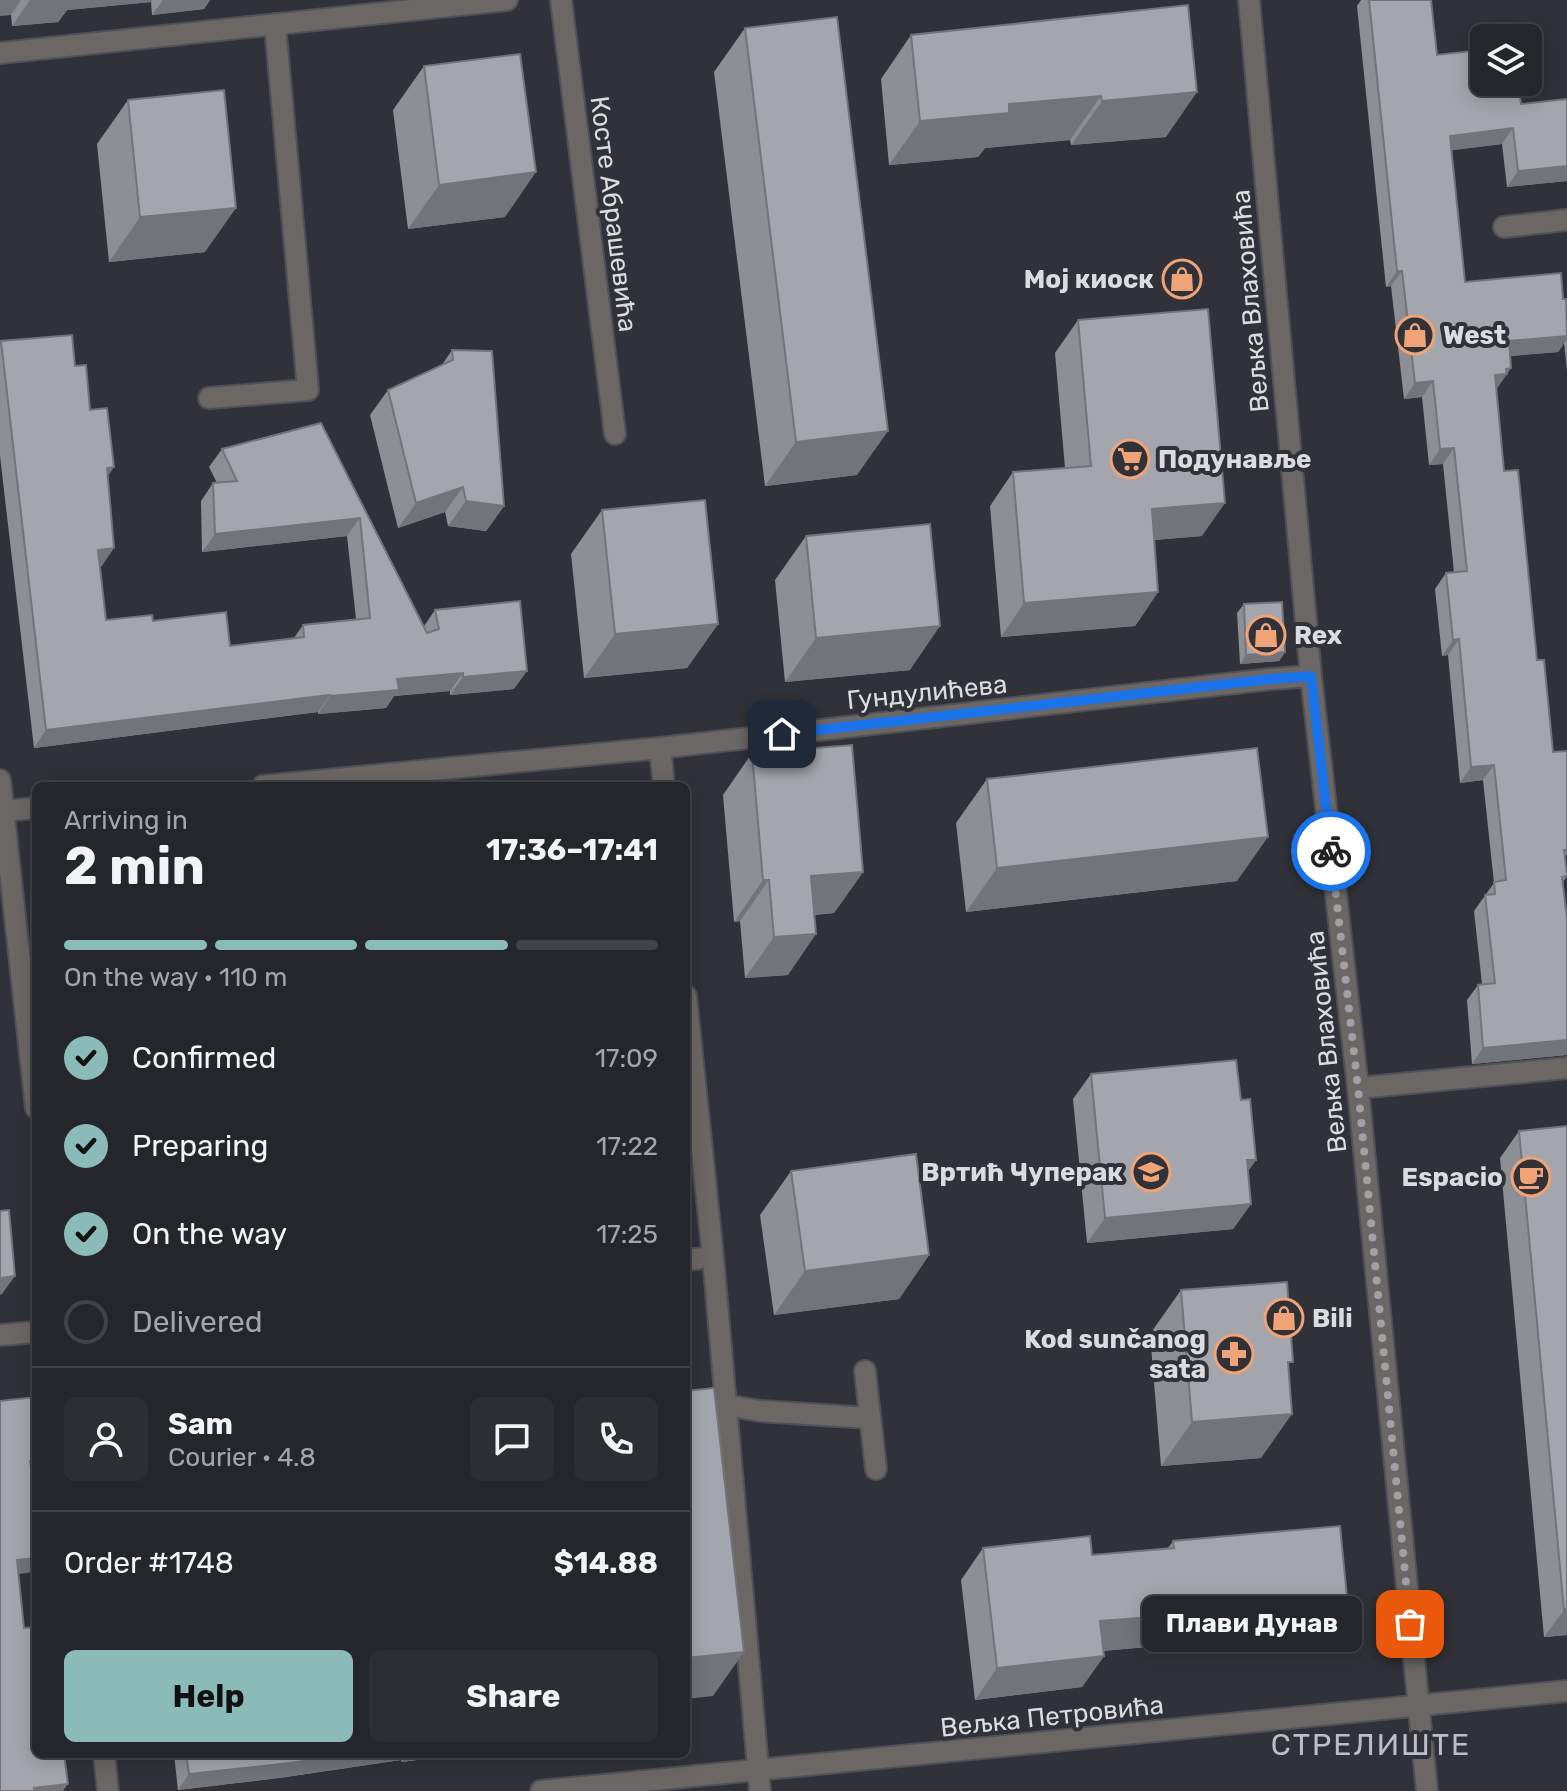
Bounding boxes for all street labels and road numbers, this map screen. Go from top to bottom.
street label: Косте Абрашевића [584,94,643,334]
street label: Вељка Влаховића [1225,188,1276,414]
street label: Гундулићева [845,669,1009,716]
street label: Вељка Влаховића [1299,929,1354,1155]
street label: Вељка Петровића [939,1689,1165,1744]

